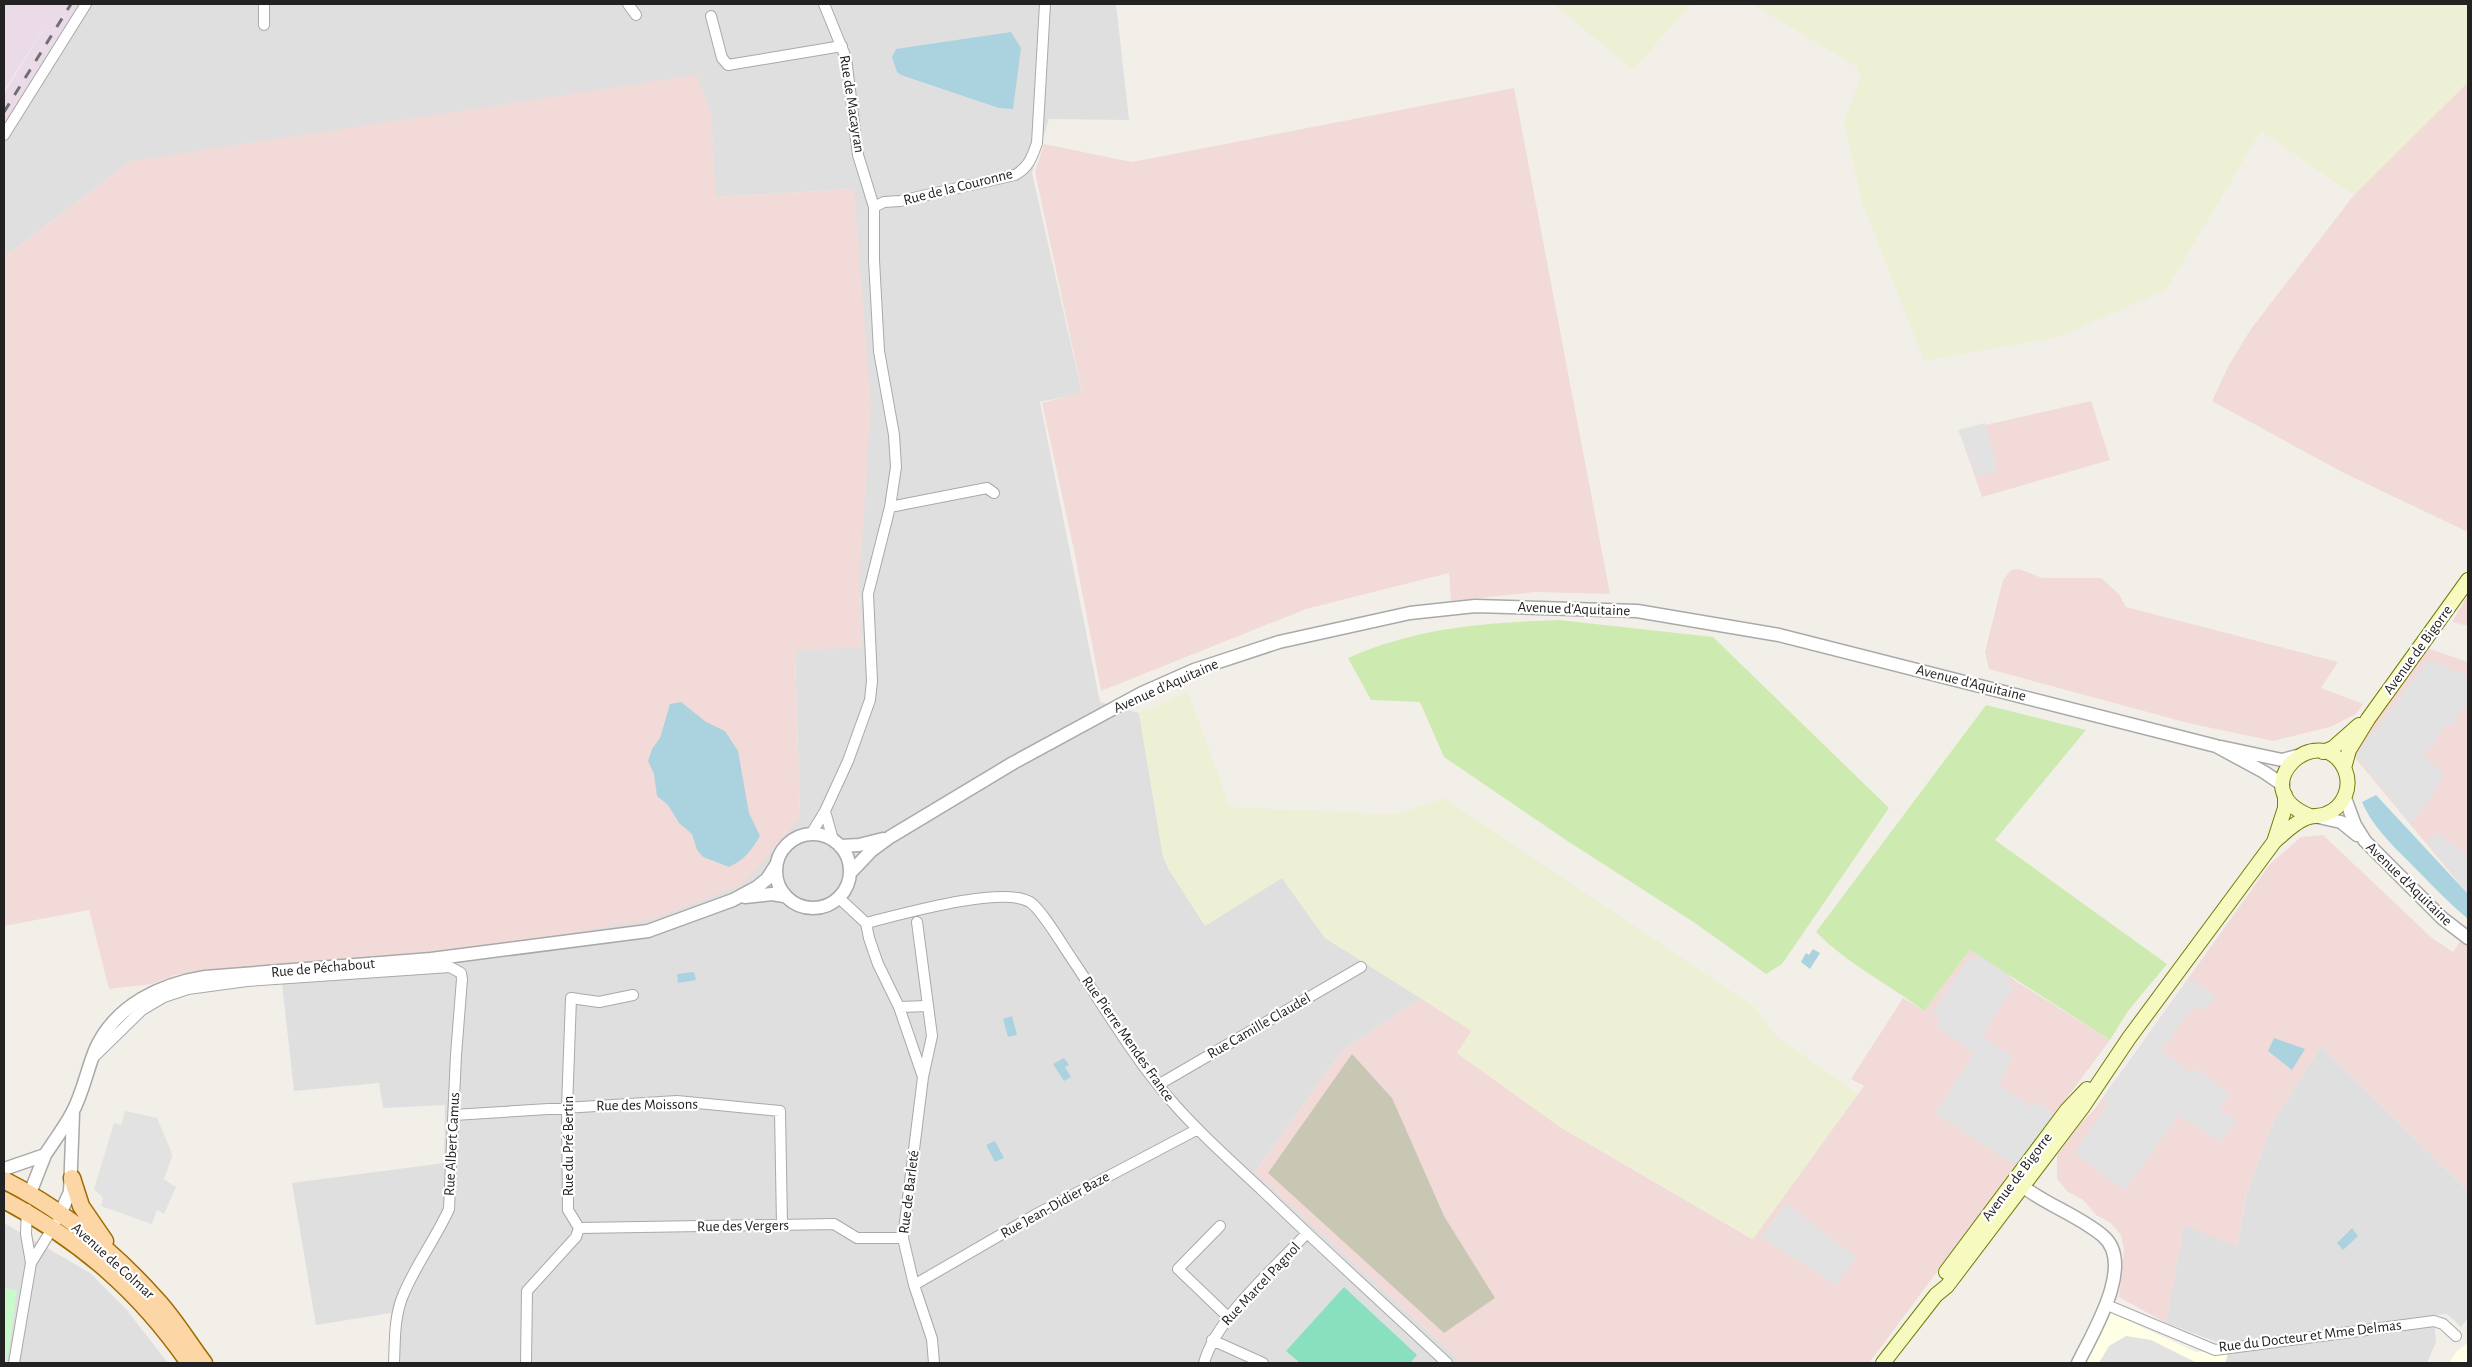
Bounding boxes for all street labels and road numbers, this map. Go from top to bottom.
street label: Rue de Macayran [837,54,867,154]
street label: Rue de la Couronne [902,166,1014,208]
street label: Avenue d'Aquitaine [1517,600,1631,618]
street label: Avenue de Bigorre [2381,603,2455,697]
street label: Avenue d'Aquitaine [1111,656,1221,716]
street label: Avenue d'Aquitaine [1914,662,2028,704]
street label: Avenue d'Aquitaine [2363,839,2455,929]
street label: Rue de Péchabout [270,956,376,980]
street label: Rue Pierre Mendes France [1079,974,1177,1104]
street label: Rue Camille Claudel [1205,990,1313,1062]
street label: Rue Albert Camus [442,1092,462,1196]
street label: Rue du Pré Bertin [561,1096,576,1196]
street label: Rue des Moissons [596,1097,698,1113]
street label: Avenue de Bigorre [1979,1130,2055,1224]
street label: Rue de Barleté [896,1149,922,1235]
street label: Rue Jean-Didier Baze [998,1169,1112,1241]
street label: Rue des Vergers [697,1218,789,1234]
street label: Avenue de Colmar [69,1220,157,1302]
street label: Rue Marcel Pagnol [1219,1240,1303,1328]
street label: Rue du Docteur et Mme Delmas [2218,1317,2402,1355]

